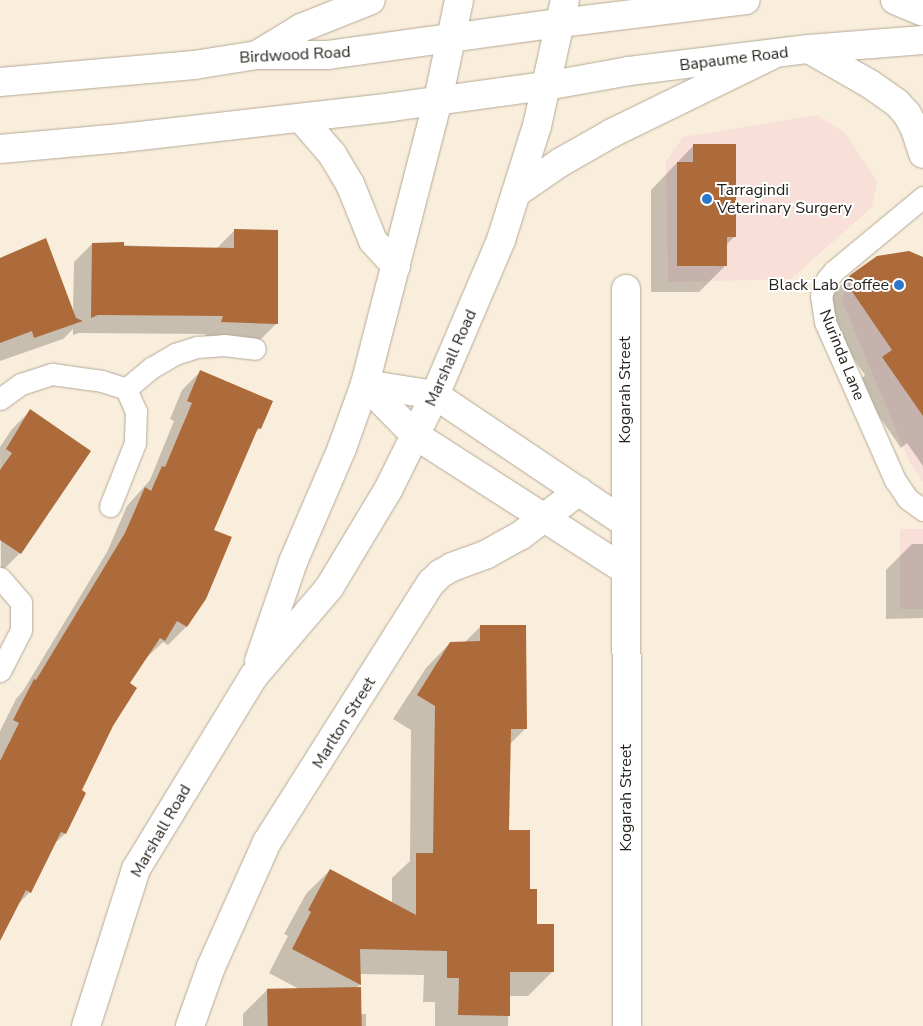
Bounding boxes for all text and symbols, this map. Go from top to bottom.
street label: Birdwood Road [239,43,351,67]
street label: Bapaume Road [678,43,790,75]
place label: Tarragindi Veterinary Surgery [717,180,852,218]
marker: Tarragindi Veterinary Surgery [701,193,713,205]
place label: Black Lab Coffee [769,275,889,295]
marker: Black Lab Coffee [893,279,905,291]
street label: Marshall Road [421,307,481,409]
street label: Nurinda Lane [815,307,869,403]
street label: Kogarah Street [615,336,635,444]
street label: Marlton Street [308,674,380,772]
street label: Kogarah Street [616,744,636,852]
street label: Marshall Road [127,781,195,881]

